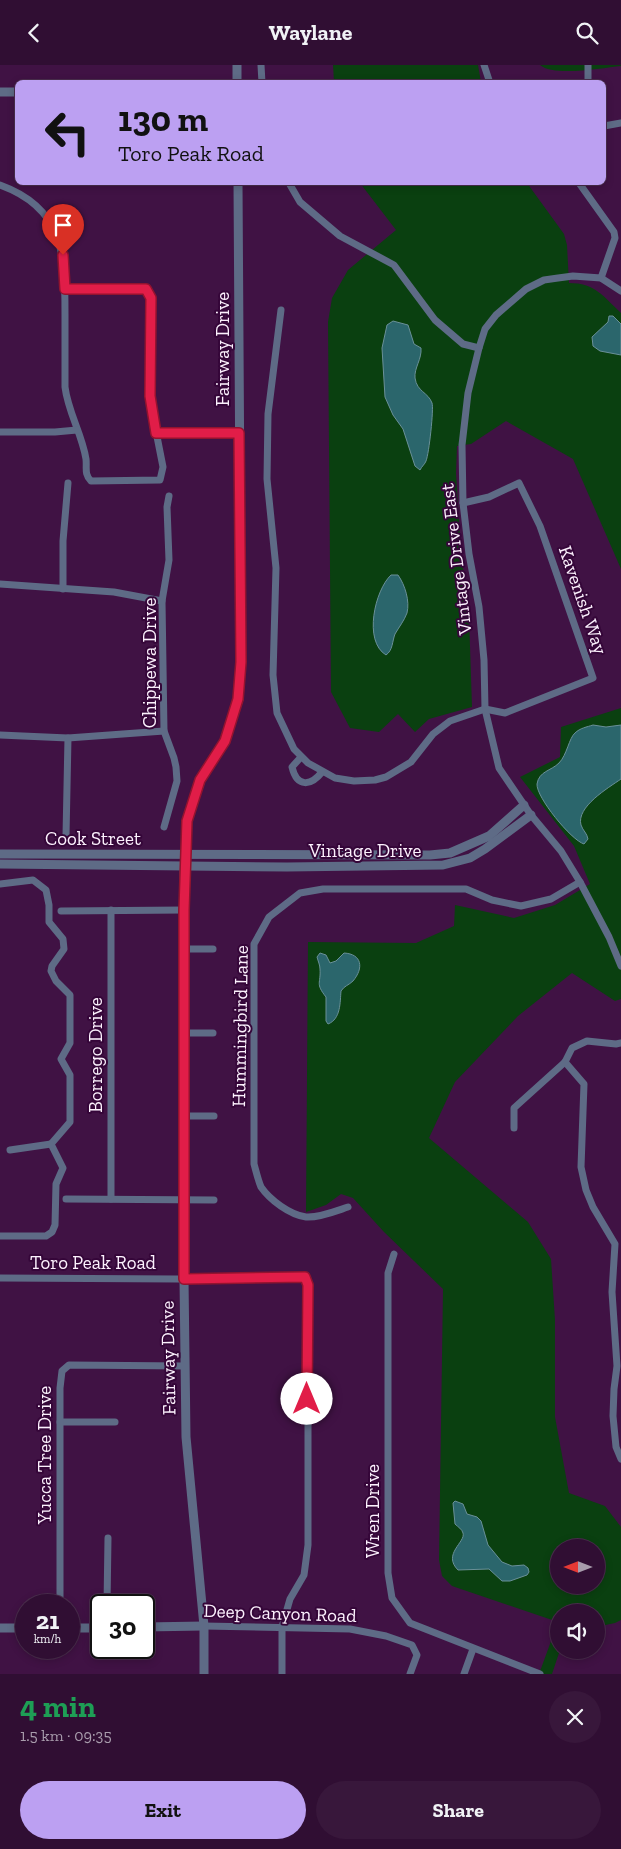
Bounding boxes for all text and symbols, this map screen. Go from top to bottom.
icon: back [20,19,48,47]
text: Waylane [269,19,352,46]
icon: search [573,19,601,47]
text: 130 m [118,98,208,140]
icon: left [35,100,100,165]
text: Toro Peak Road [118,140,264,167]
pin [42,204,84,255]
icon: arrive [49,211,77,239]
street label: Fairway Drive [211,292,234,406]
street label: Vintage Drive East [435,482,477,637]
street label: Kavenish Way [554,543,612,658]
street label: Chippewa Drive [138,598,161,728]
street label: Cook Street [45,827,141,850]
street label: Vintage Drive [308,839,421,862]
street label: Hummingbird Lane [227,945,253,1107]
street label: Borrego Drive [84,997,107,1113]
street label: Toro Peak Road [30,1251,157,1274]
street label: Fairway Drive [156,1301,180,1415]
position arrow [280,1372,332,1424]
street label: Yucca Tree Drive [33,1386,56,1525]
street label: Wren Drive [361,1464,384,1558]
north arrow [550,1539,605,1594]
map controls [550,1539,605,1659]
speed limit sign: 30 [90,1594,155,1659]
street label: Deep Canyon Road [203,1599,358,1627]
button: sound [550,1604,605,1659]
text: 21 [36,1605,59,1635]
text: km/h [34,1632,61,1646]
text: 4 min [20,1689,96,1725]
button: close [549,1691,601,1743]
text: 1.5 km · 09:35 [20,1726,112,1745]
button: Exit [20,1781,306,1839]
button: Share [316,1781,601,1839]

